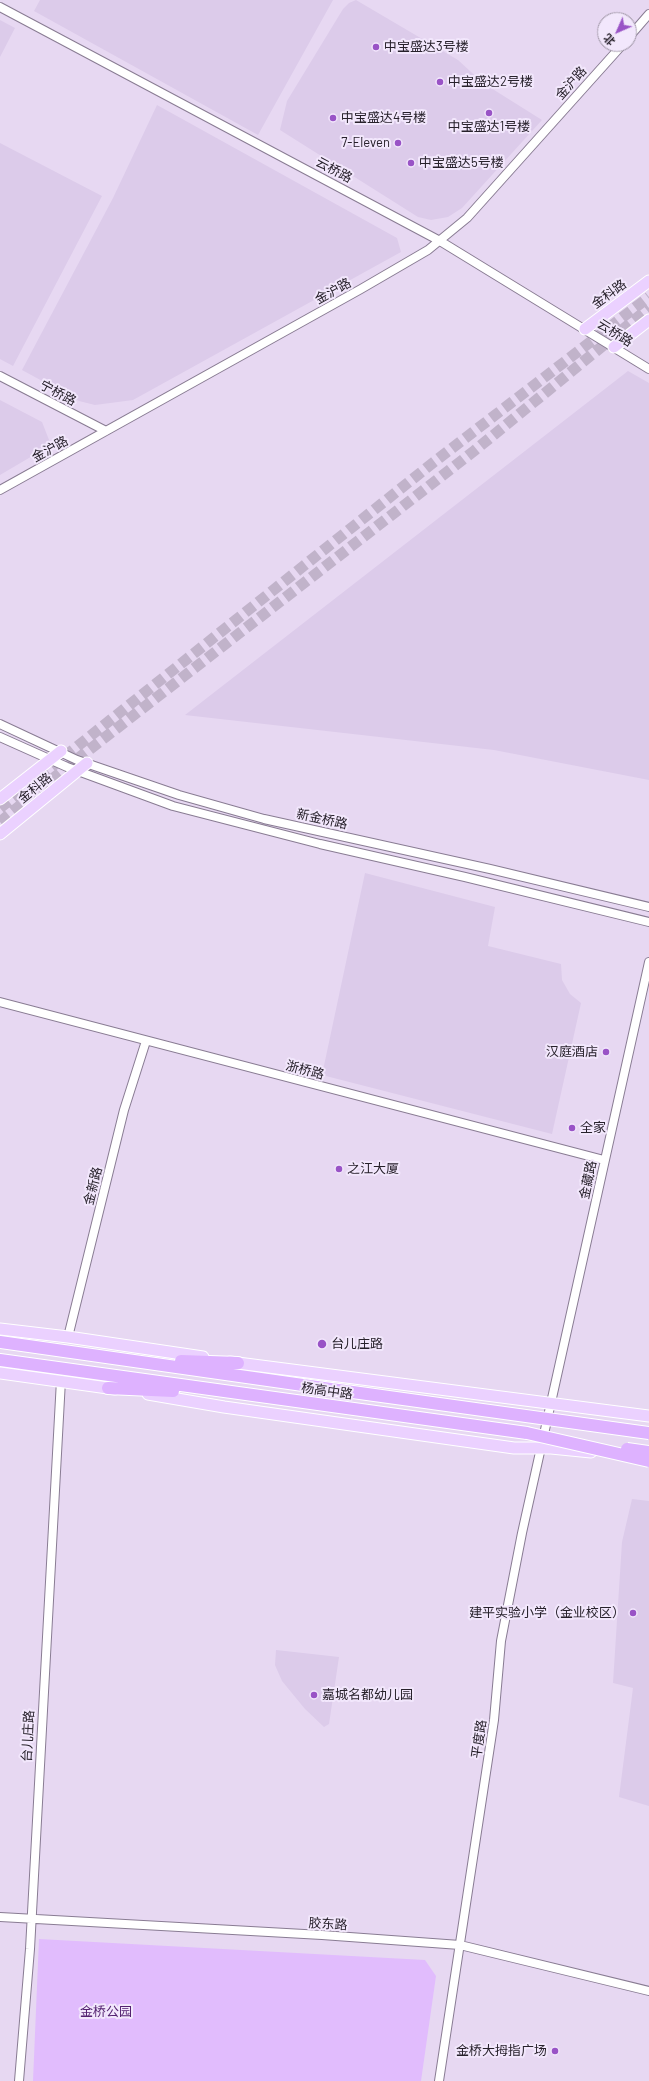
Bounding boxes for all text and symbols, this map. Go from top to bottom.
north arrow [597,12,637,52]
text: 北 [600,32,617,49]
place label: 中宝盛达3号楼 [384,39,469,55]
marker: 中宝盛达3号楼 [371,42,381,52]
street label: 金沪路 [552,63,590,103]
place label: 中宝盛达2号楼 [448,74,533,90]
marker: 中宝盛达2号楼 [435,77,445,87]
marker: 中宝盛达1号楼 [484,108,494,118]
place label: 中宝盛达4号楼 [341,110,426,126]
marker: 中宝盛达4号楼 [328,113,338,123]
place label: 中宝盛达1号楼 [448,119,530,135]
place label: 7-Eleven [341,135,390,151]
marker: 7-Eleven [393,138,403,148]
street label: 云桥路 [313,154,355,186]
place label: 中宝盛达5号楼 [419,155,504,171]
marker: 中宝盛达5号楼 [406,158,416,168]
street label: 金沪路 [312,275,354,307]
street label: 金科路 [589,276,629,312]
street label: 云桥路 [594,316,636,350]
street label: 宁桥路 [37,377,79,409]
street label: 金沪路 [29,433,71,465]
street label: 金科路 [15,770,55,806]
street label: 新金桥路 [295,806,349,832]
place label: 汉庭酒店 [546,1044,598,1060]
marker: 汉庭酒店 [601,1047,611,1057]
street label: 浙桥路 [284,1057,326,1083]
place label: 全家 [580,1120,606,1136]
marker: 全家 [567,1123,577,1133]
street label: 金藏路 [576,1159,600,1201]
place label: 之江大厦 [347,1161,399,1177]
marker: 之江大厦 [334,1164,344,1174]
street label: 金新路 [81,1165,105,1207]
place label: 台儿庄路 [331,1336,383,1352]
marker: 台儿庄路 [316,1338,328,1350]
street label: 杨高中路 [300,1380,354,1402]
place label: 建平实验小学（金业校区） [469,1605,625,1621]
marker: 建平实验小学（金业校区） [628,1608,638,1618]
place label: 嘉城名都幼儿园 [322,1687,413,1703]
marker: 嘉城名都幼儿园 [309,1690,319,1700]
street label: 台儿庄路 [19,1710,37,1762]
street label: 平度路 [469,1719,489,1759]
street label: 胶东路 [308,1915,348,1933]
park label: 金桥公园 [80,2004,132,2020]
place label: 金桥大拇指广场 [456,2043,547,2059]
marker: 金桥大拇指广场 [550,2046,560,2056]

